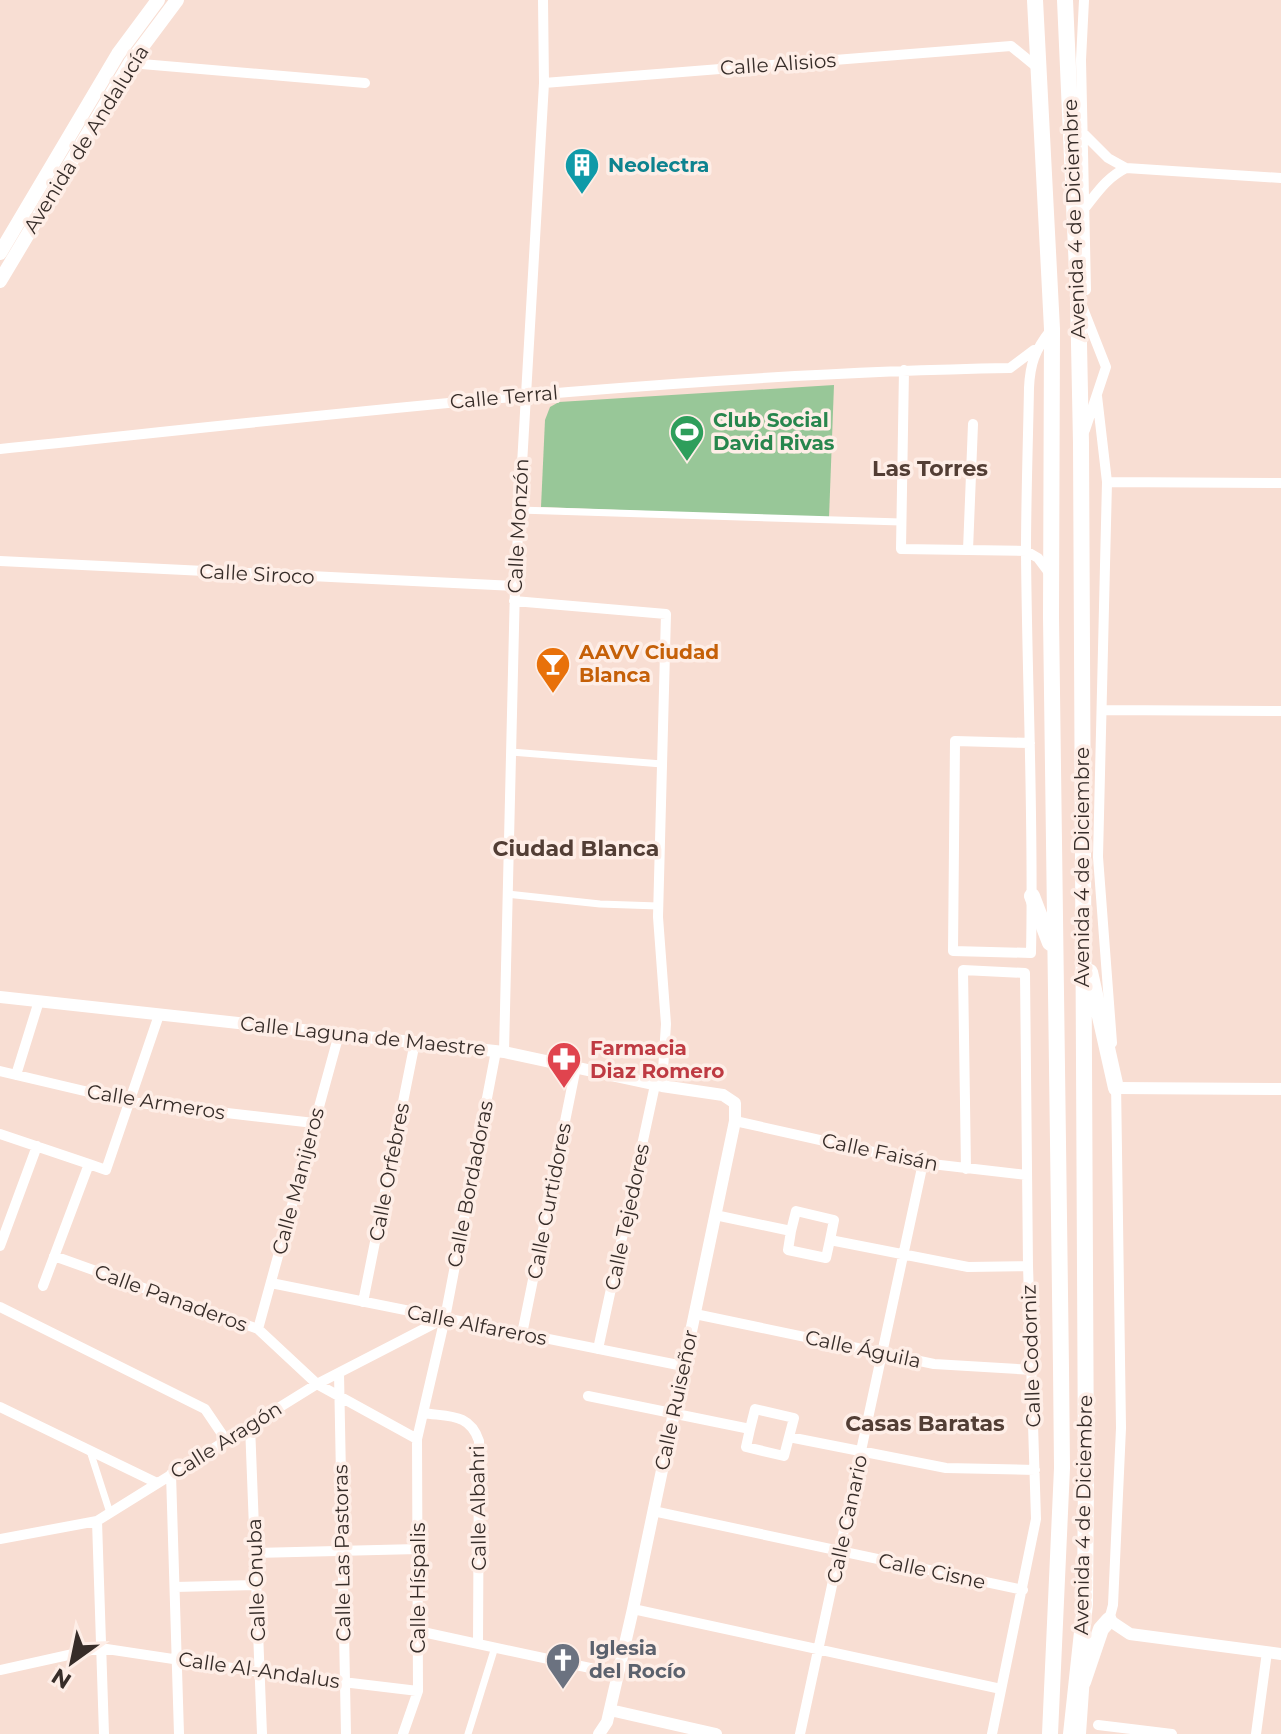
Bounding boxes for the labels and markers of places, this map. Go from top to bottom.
building icon: Neolectra [563,146,601,196]
place label: Neolectra [608,153,709,177]
place label: Club Social David Rivas [713,408,835,455]
sports icon: Club Social David Rivas [668,413,706,463]
place label: AAVV Ciudad Blanca [578,640,719,687]
bar icon: AAVV Ciudad Blanca [534,645,572,695]
place label: Farmacia Diaz Romero [590,1036,724,1083]
pharmacy icon: Farmacia Diaz Romero [545,1040,583,1090]
place label: Iglesia del Rocío [589,1636,686,1683]
church icon: Iglesia del Rocío [544,1641,582,1691]

